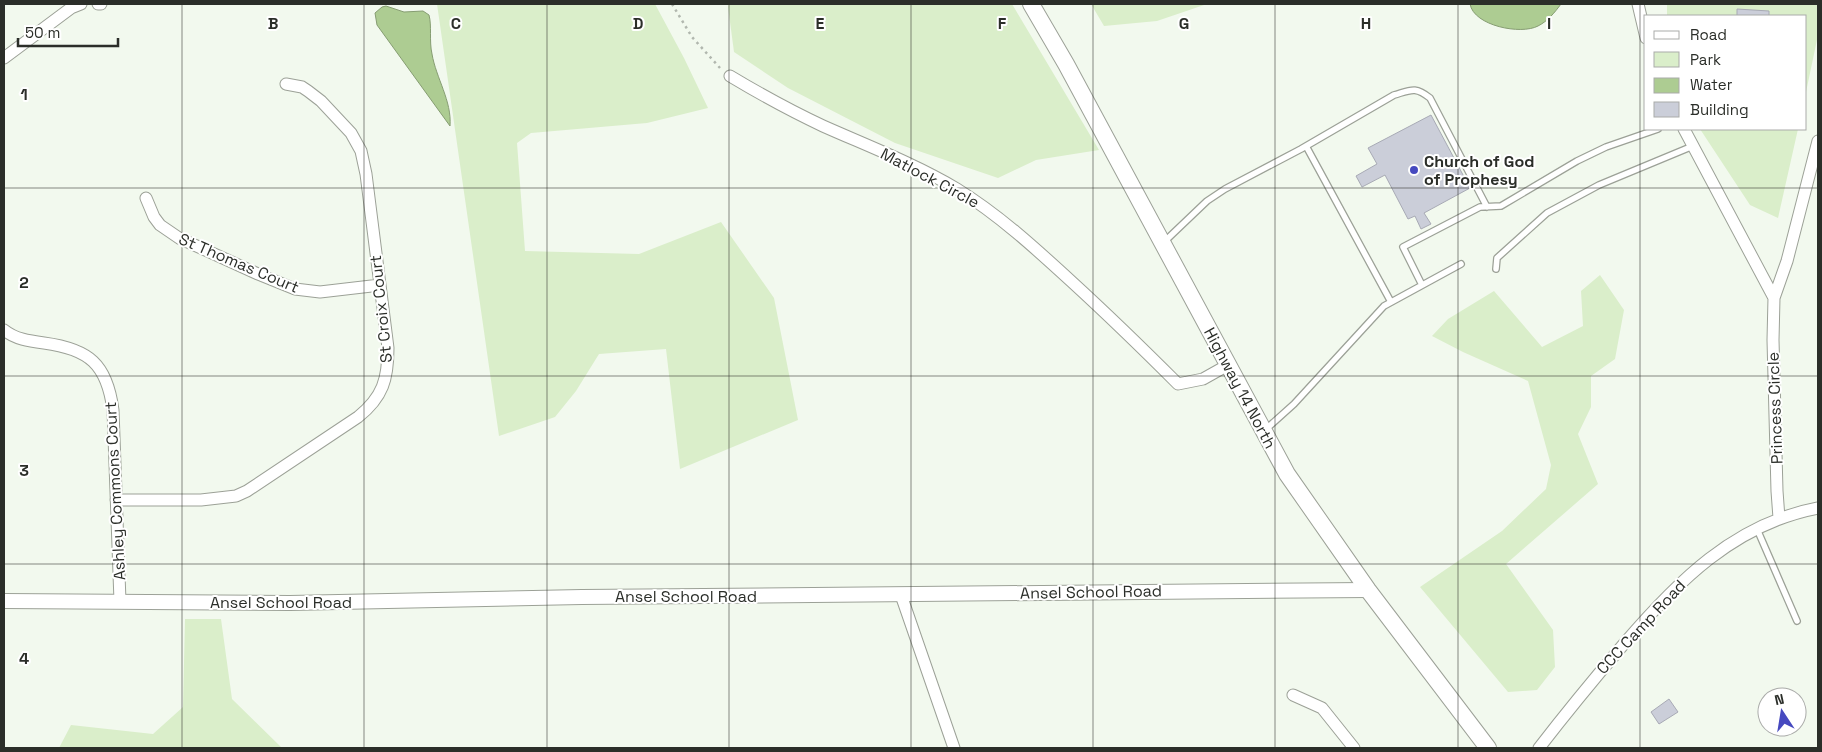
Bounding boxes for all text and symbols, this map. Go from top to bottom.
text: B [268,13,278,34]
text: C [451,13,461,34]
text: D [633,13,643,34]
text: E [816,13,825,34]
text: F [998,13,1007,34]
text: G [1179,13,1189,34]
text: H [1361,13,1371,34]
text: I [1547,13,1551,34]
scale bar [18,15,118,47]
legend [1644,15,1807,130]
text: 50 m [25,23,60,42]
text: Road [1690,25,1727,44]
text: Park [1690,50,1721,69]
text: Water [1690,75,1733,94]
text: 1 [20,84,28,105]
text: Building [1690,100,1749,119]
street label: Matlock Circle [877,143,983,213]
place label: Church of God of Prophesy [1424,151,1534,190]
marker: Church of God of Prophesy [1408,164,1420,176]
street label: St Thomas Court [176,228,302,298]
street label: St Croix Court [365,254,397,364]
text: 2 [19,272,29,293]
street label: Highway 14 North [1199,324,1281,452]
street label: Princess Circle [1763,352,1787,464]
street label: Ashley Commons Court [100,401,130,581]
text: 3 [19,460,29,481]
street label: CCC Camp Road [1592,575,1690,679]
street label: Ansel School Road [1020,580,1162,604]
street label: Ansel School Road [615,586,757,607]
street label: Ansel School Road [210,592,352,613]
text: 4 [19,648,29,669]
north arrow [1757,687,1807,737]
text: N [1773,690,1786,709]

